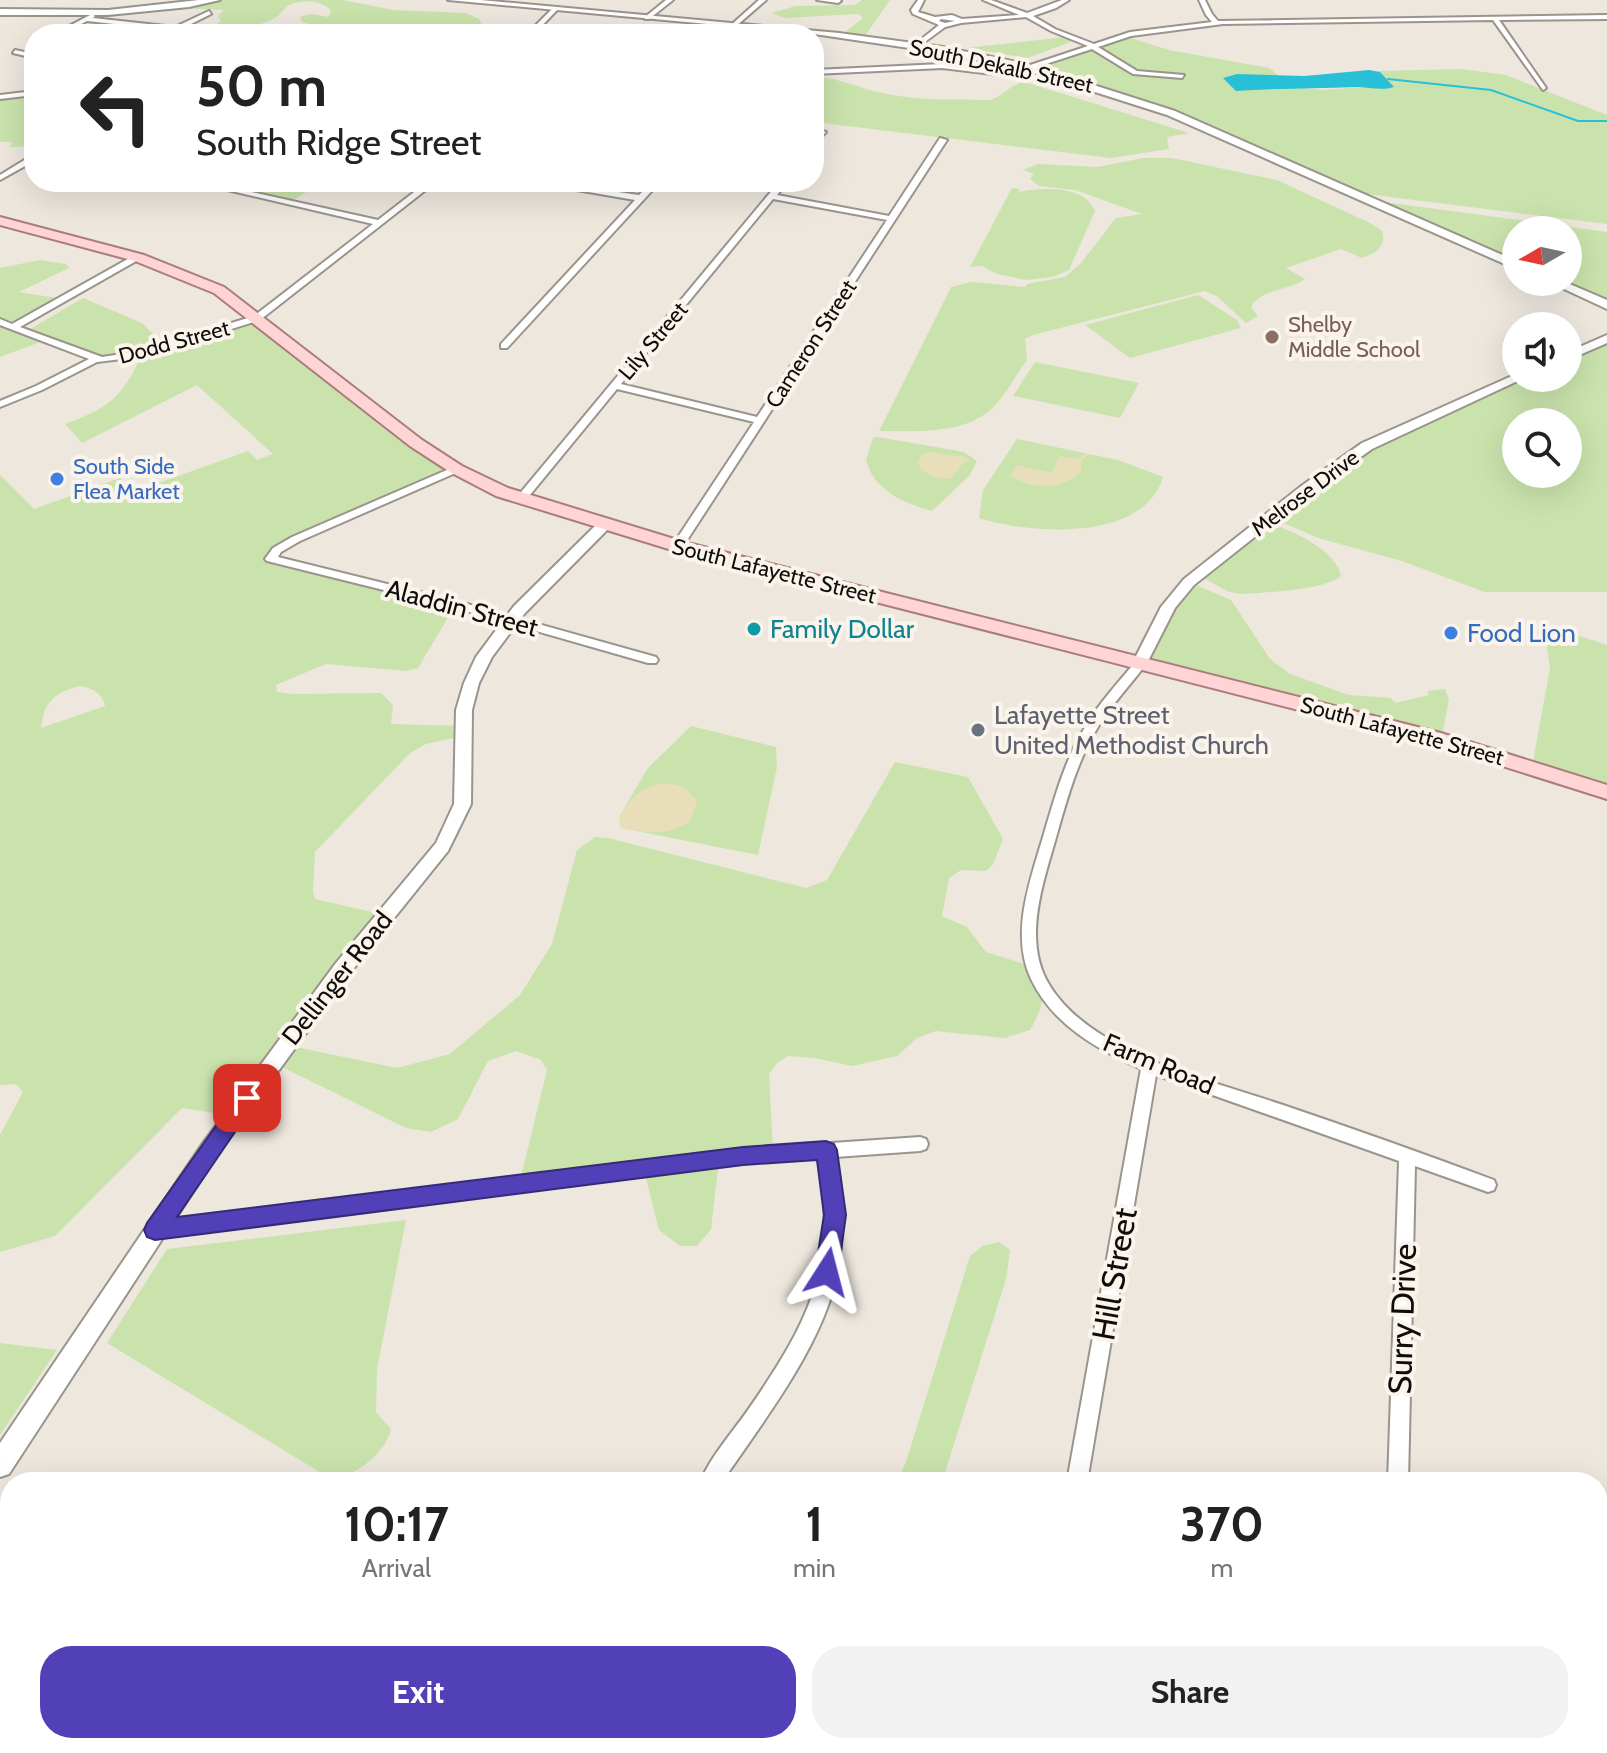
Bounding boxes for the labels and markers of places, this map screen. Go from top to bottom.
place label: Shelby Middle School [1288,311,1421,363]
marker: Shelby Middle School [1263,328,1281,346]
place label: South Side Flea Market [73,453,180,505]
marker: South Side Flea Market [48,470,66,488]
place label: Family Dollar [770,613,915,645]
place label: Food Lion [1467,617,1576,649]
marker: Family Dollar [745,620,763,638]
marker: Food Lion [1442,624,1460,642]
place label: Lafayette Street United Methodist Church [994,699,1269,761]
marker: Lafayette Street United Methodist Church [969,721,987,739]
pin [213,1064,281,1132]

